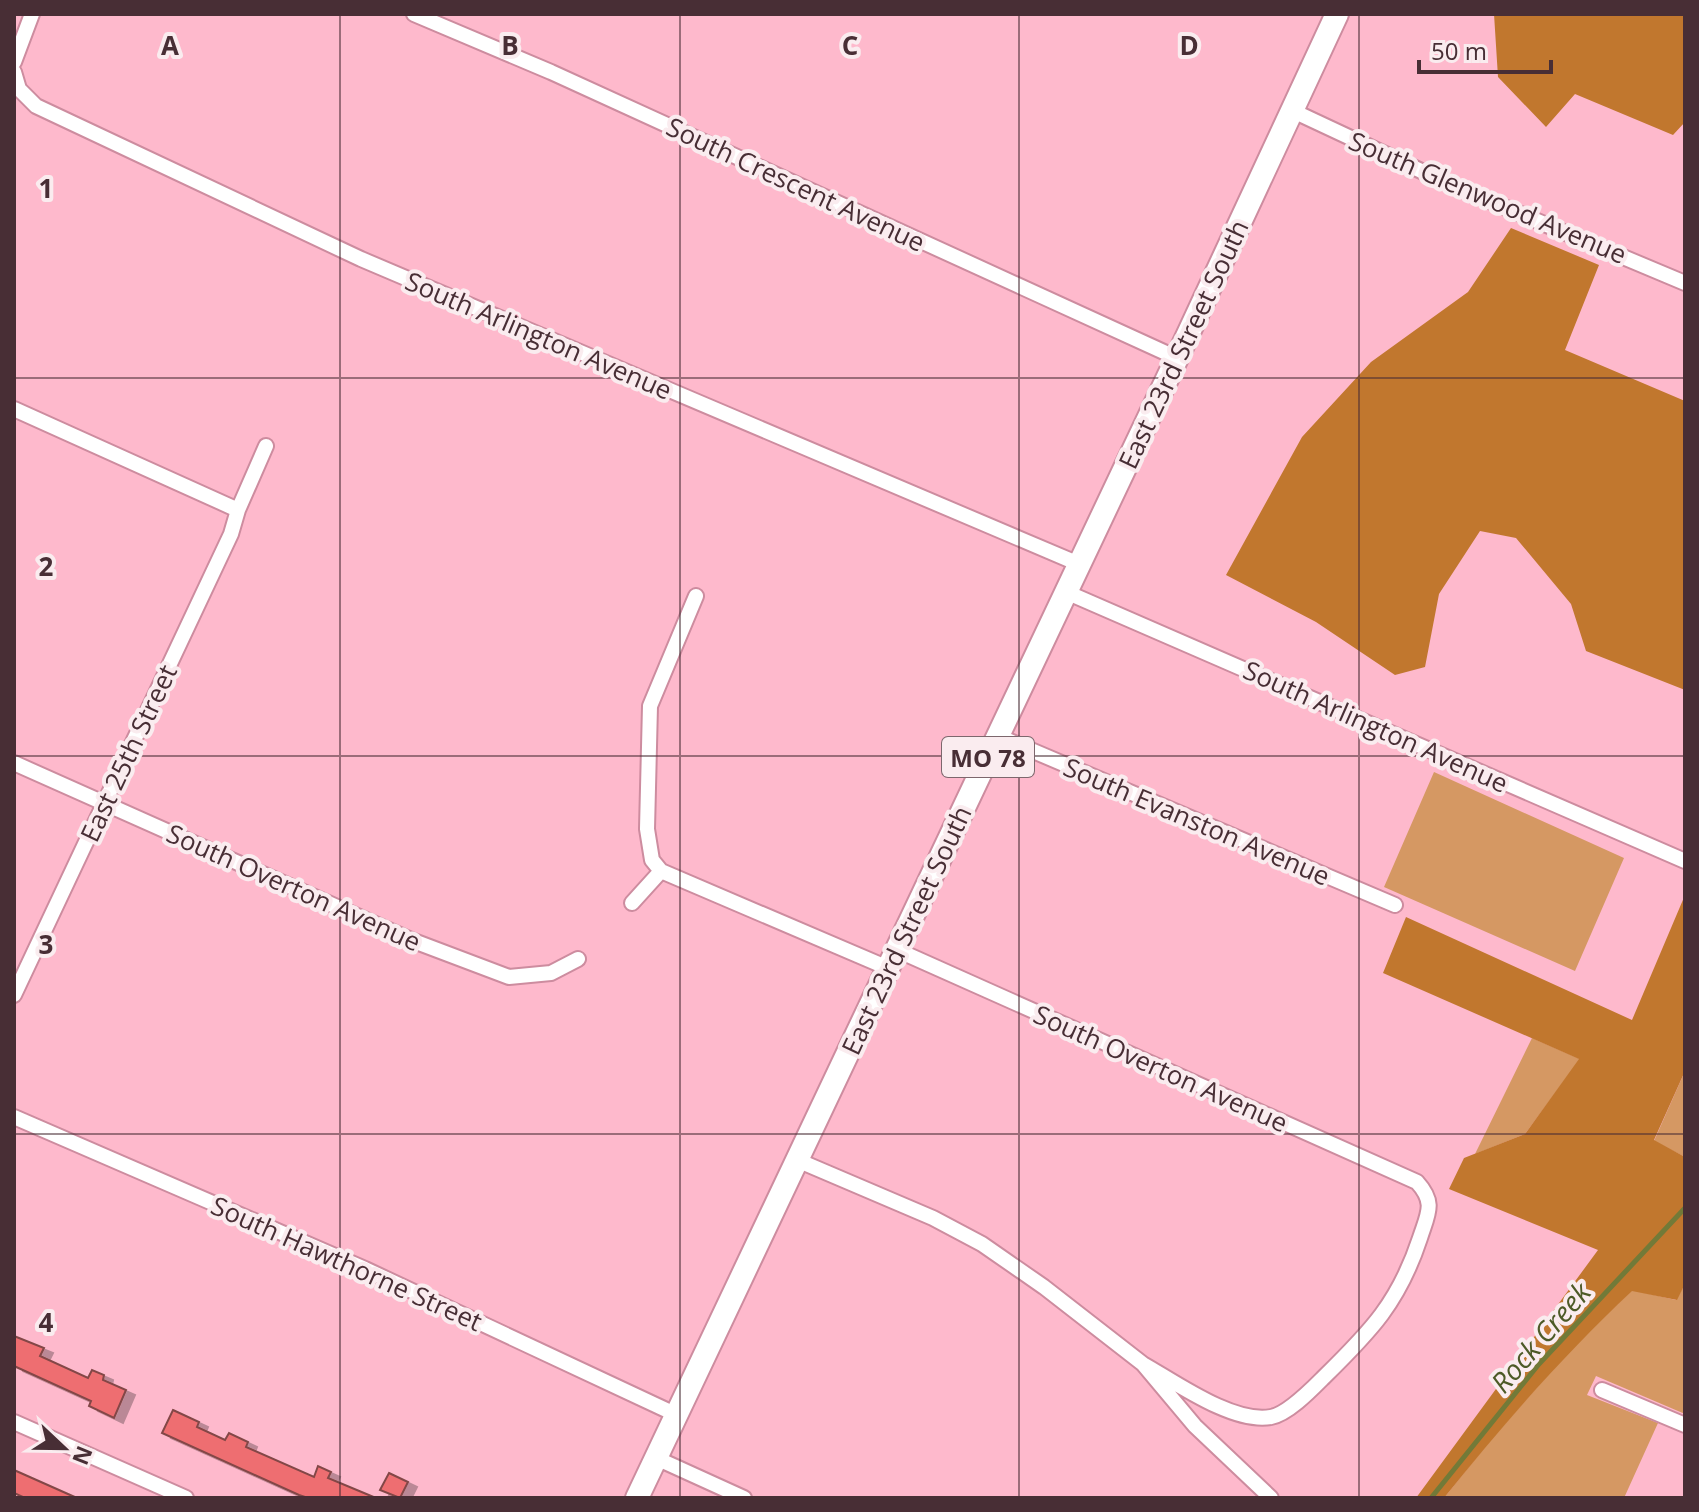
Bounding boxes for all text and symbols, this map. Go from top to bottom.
scale bar [1419,24,1551,74]
text: A [161,27,179,63]
text: B [501,27,519,63]
text: C [842,27,858,63]
text: D [1179,27,1199,63]
text: 50 m [1431,34,1487,67]
street label: South Crescent Avenue [661,108,931,260]
street label: South Glenwood Avenue [1344,122,1632,272]
text: 1 [39,170,53,206]
street label: East 23rd Street South [1109,214,1257,474]
street label: South Arlington Avenue [400,263,678,407]
text: 2 [39,548,54,584]
street label: South Arlington Avenue [1238,651,1514,801]
street label: East 25th Street [71,659,185,847]
road number: MO 78 [942,737,1034,777]
street label: South Evanston Avenue [1058,749,1336,893]
street label: East 23rd Street South [832,800,980,1060]
street label: South Overton Avenue [161,815,427,959]
text: 3 [39,926,53,962]
street label: South Overton Avenue [1028,996,1294,1140]
street label: South Hawthorne Street [206,1187,488,1339]
water label: Rock Creek [1482,1273,1599,1400]
text: 4 [39,1304,54,1340]
north arrow [24,1408,104,1488]
text: N [66,1442,101,1470]

